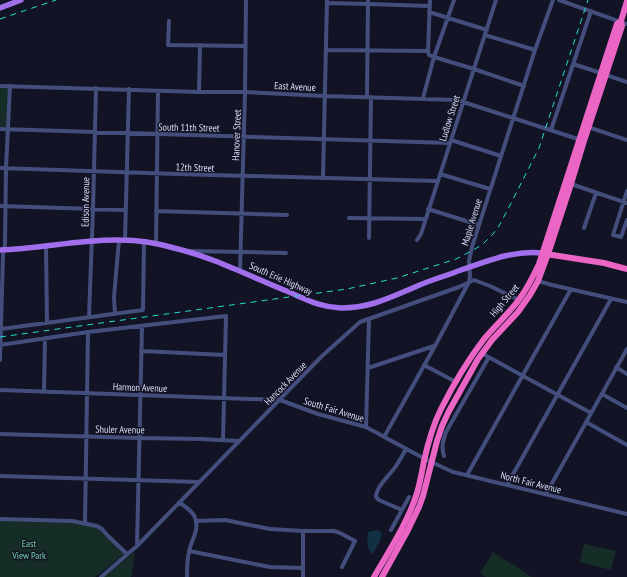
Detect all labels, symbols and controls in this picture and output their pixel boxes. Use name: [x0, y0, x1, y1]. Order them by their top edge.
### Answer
street label: East Avenue: [274, 79, 316, 94]
street label: Ludlow Street: [436, 93, 463, 143]
street label: Hanover Street: [229, 109, 244, 161]
street label: South 11th Street: [158, 120, 220, 135]
street label: 12th Street: [175, 160, 215, 175]
street label: Edison Avenue: [79, 177, 92, 227]
street label: Maple Avenue: [458, 197, 485, 247]
street label: South Erie Highway: [247, 259, 315, 298]
street label: High Street: [487, 281, 522, 319]
street label: Hancock Avenue: [261, 359, 309, 408]
street label: Harmon Avenue: [113, 380, 167, 395]
street label: South Fair Avenue: [302, 394, 366, 425]
street label: Shuler Avenue: [95, 423, 145, 436]
street label: North Fair Avenue: [499, 469, 563, 496]
park label: East View Park: [11, 537, 46, 562]

